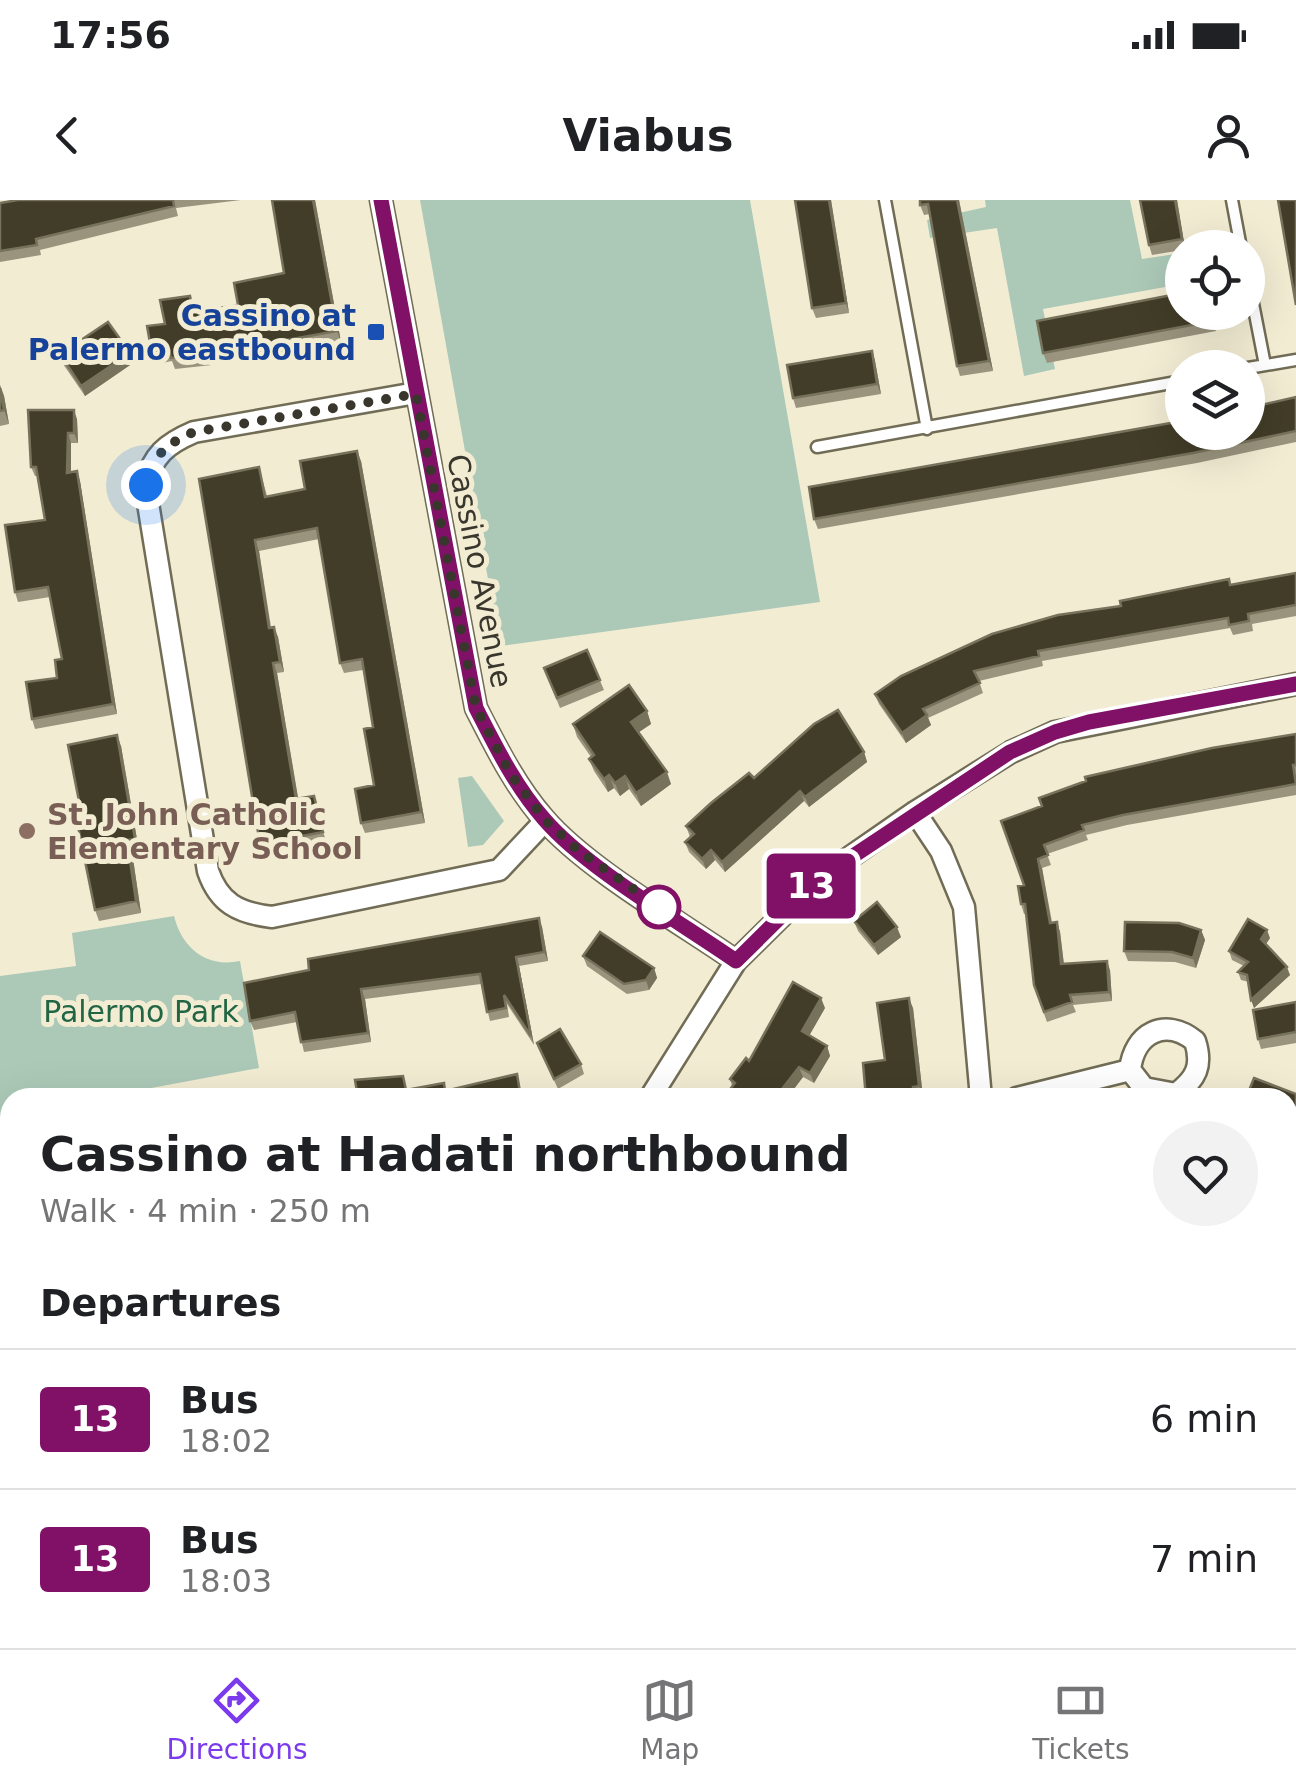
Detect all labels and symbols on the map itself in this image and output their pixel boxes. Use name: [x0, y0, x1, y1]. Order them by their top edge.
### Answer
place label: Cassino at Palermo eastbound: [28, 298, 356, 367]
marker: Cassino at Palermo eastbound: [365, 321, 387, 343]
street label: Cassino Avenue: [440, 451, 520, 691]
your location: [121, 460, 171, 510]
place label: St. John Catholic Elementary School: [47, 797, 363, 866]
marker: St. John Catholic Elementary School: [16, 820, 38, 842]
line badge: 13: [766, 854, 856, 918]
unlabelled marker: [638, 886, 680, 928]
park label: Palermo Park: [43, 994, 239, 1029]

